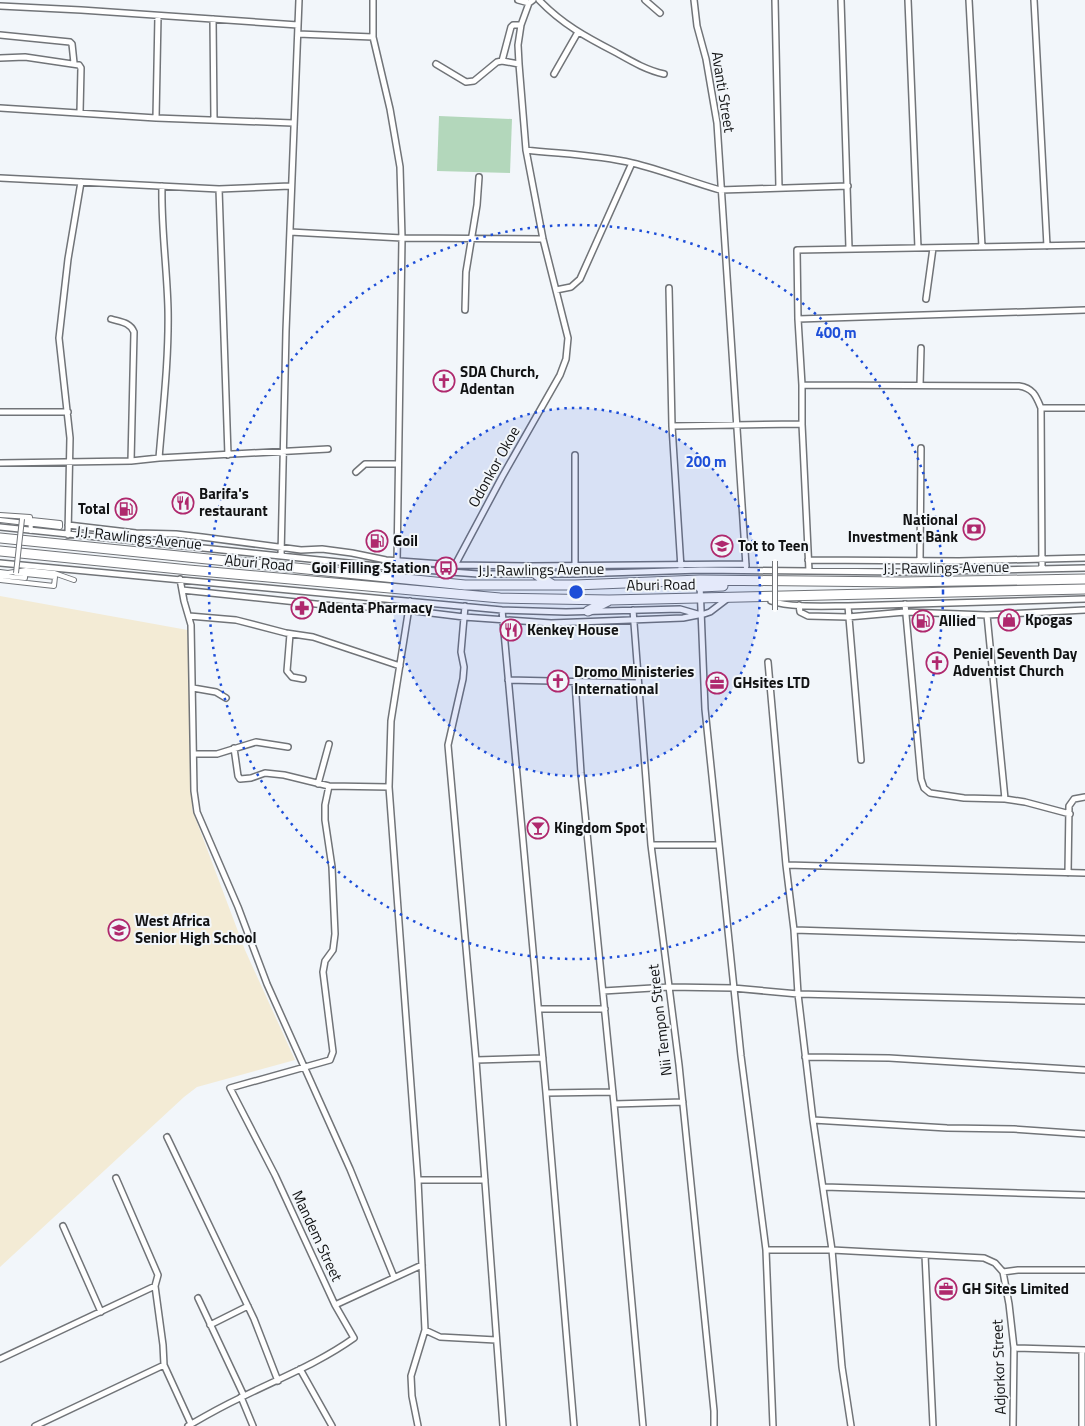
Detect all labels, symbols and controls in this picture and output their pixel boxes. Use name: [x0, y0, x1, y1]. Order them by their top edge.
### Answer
street label: Avanti Street: [706, 50, 741, 135]
text: 400 m: [815, 321, 857, 344]
place label: SDA Church, Adentan: [460, 360, 539, 400]
church icon: SDA Church, Adentan: [432, 369, 456, 393]
street label: Odonkor Okoe: [462, 422, 525, 512]
text: 200 m: [685, 450, 727, 473]
place label: Barifa's restaurant: [199, 482, 268, 522]
restaurant icon: Barifa's restaurant: [171, 491, 195, 515]
place label: Total: [78, 497, 110, 520]
fuel station icon: Total: [114, 497, 138, 521]
place label: National Investment Bank: [848, 508, 958, 548]
bank icon: National Investment Bank: [962, 517, 986, 541]
street label: J.J. Rawlings Avenue: [75, 519, 203, 556]
fuel station icon: Goil: [365, 529, 389, 553]
place label: Goil: [393, 529, 418, 552]
school or university icon: Tot to Teen: [710, 534, 734, 558]
place label: Tot to Teen: [738, 534, 809, 557]
street label: Aburi Road: [224, 548, 294, 577]
street label: J.J. Rawlings Avenue: [883, 555, 1009, 580]
place label: Goil Filling Station: [311, 556, 430, 579]
bus stop icon: Goil Filling Station: [434, 556, 458, 580]
street label: J.J. Rawlings Avenue: [478, 557, 604, 582]
street label: Aburi Road: [626, 572, 696, 597]
centre of rings: [567, 583, 585, 601]
pharmacy icon: Adenta Pharmacy: [290, 596, 314, 620]
place label: Adenta Pharmacy: [318, 596, 433, 619]
shop icon: Kpogas: [997, 608, 1021, 632]
place label: Kpogas: [1025, 608, 1073, 631]
fuel station icon: Allied: [911, 609, 935, 633]
place label: Allied: [939, 609, 976, 632]
restaurant icon: Kenkey House: [499, 618, 523, 642]
place label: Kenkey House: [527, 618, 619, 641]
place label: Peniel Seventh Day Adventist Church: [953, 642, 1078, 682]
church icon: Peniel Seventh Day Adventist Church: [925, 651, 949, 675]
place label: Dromo Ministeries International: [574, 660, 694, 700]
church icon: Dromo Ministeries International: [546, 669, 570, 693]
office icon: GHsites LTD: [705, 671, 729, 695]
place label: GHsites LTD: [733, 671, 810, 694]
bar icon: Kingdom Spot: [526, 816, 550, 840]
place label: Kingdom Spot: [554, 816, 645, 839]
place label: West Africa Senior High School: [135, 909, 257, 949]
school or university icon: West Africa Senior High School: [107, 918, 131, 942]
street label: Nii Tempon Street: [641, 962, 678, 1077]
street label: Mandem Street: [286, 1186, 349, 1286]
office icon: GH Sites Limited: [934, 1277, 958, 1301]
place label: GH Sites Limited: [962, 1277, 1069, 1300]
street label: Adjorkor Street: [985, 1318, 1012, 1415]

